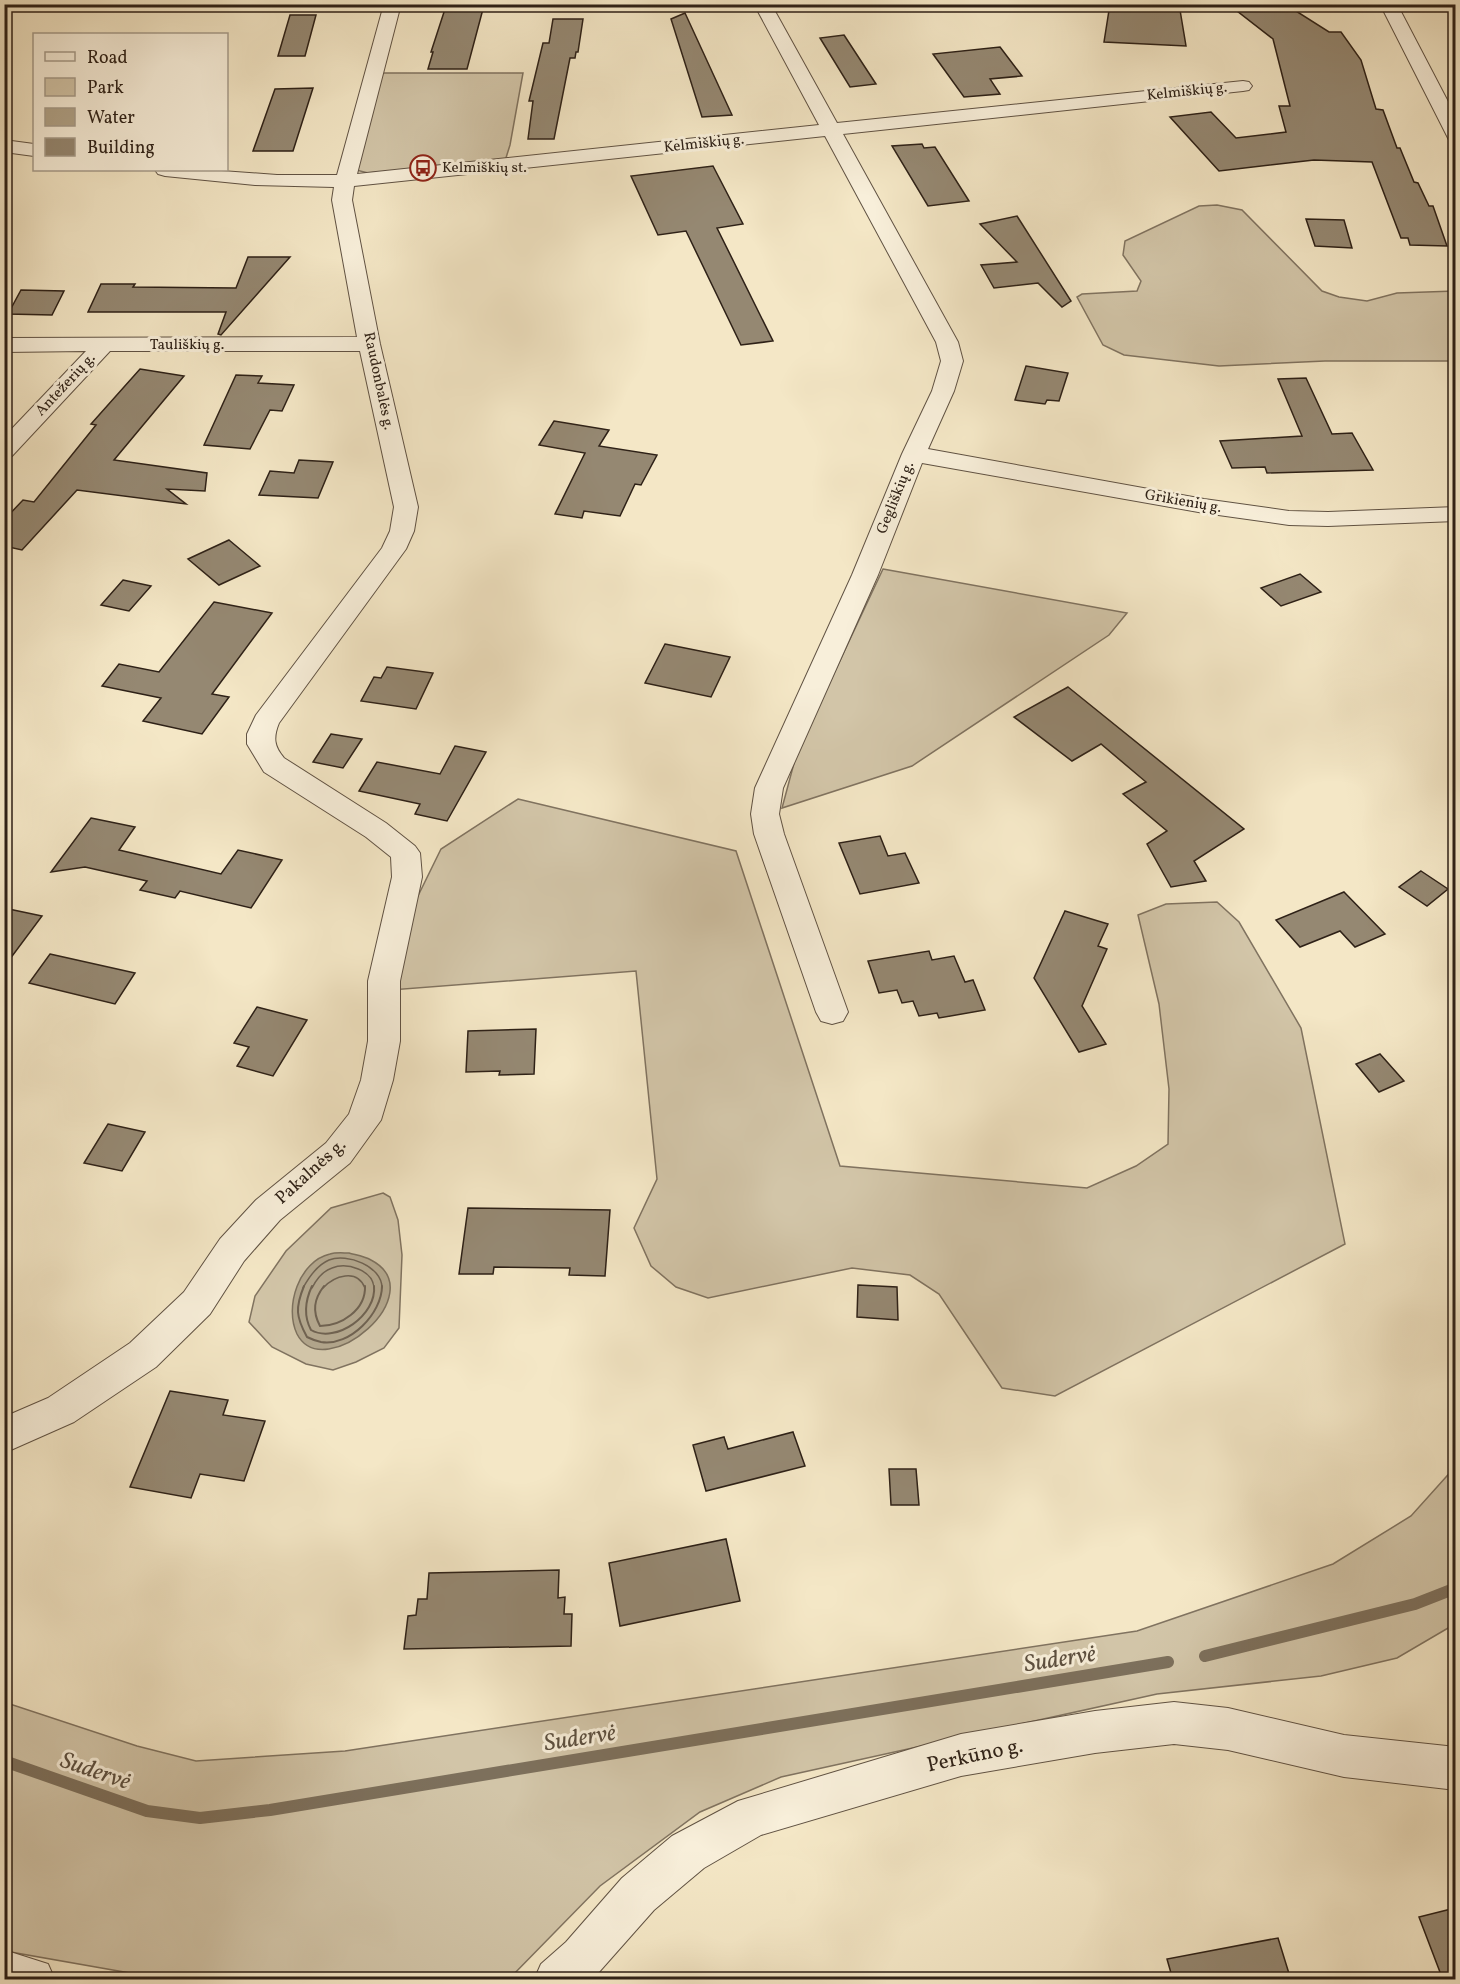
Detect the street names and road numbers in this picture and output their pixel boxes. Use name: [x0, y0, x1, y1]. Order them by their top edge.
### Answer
street label: Kelmiškių g.: [1146, 77, 1228, 107]
street label: Kelmiškių g.: [663, 129, 745, 159]
street label: Raudonbalės g.: [357, 330, 399, 432]
street label: Tauliškių g.: [150, 335, 224, 356]
street label: Antežerių g.: [31, 349, 101, 421]
street label: Gegliškių g.: [872, 459, 920, 537]
street label: Grikienių g.: [1143, 485, 1223, 519]
street label: Pakalnės g.: [270, 1133, 352, 1211]
street label: Perkūno g.: [924, 1732, 1026, 1780]

